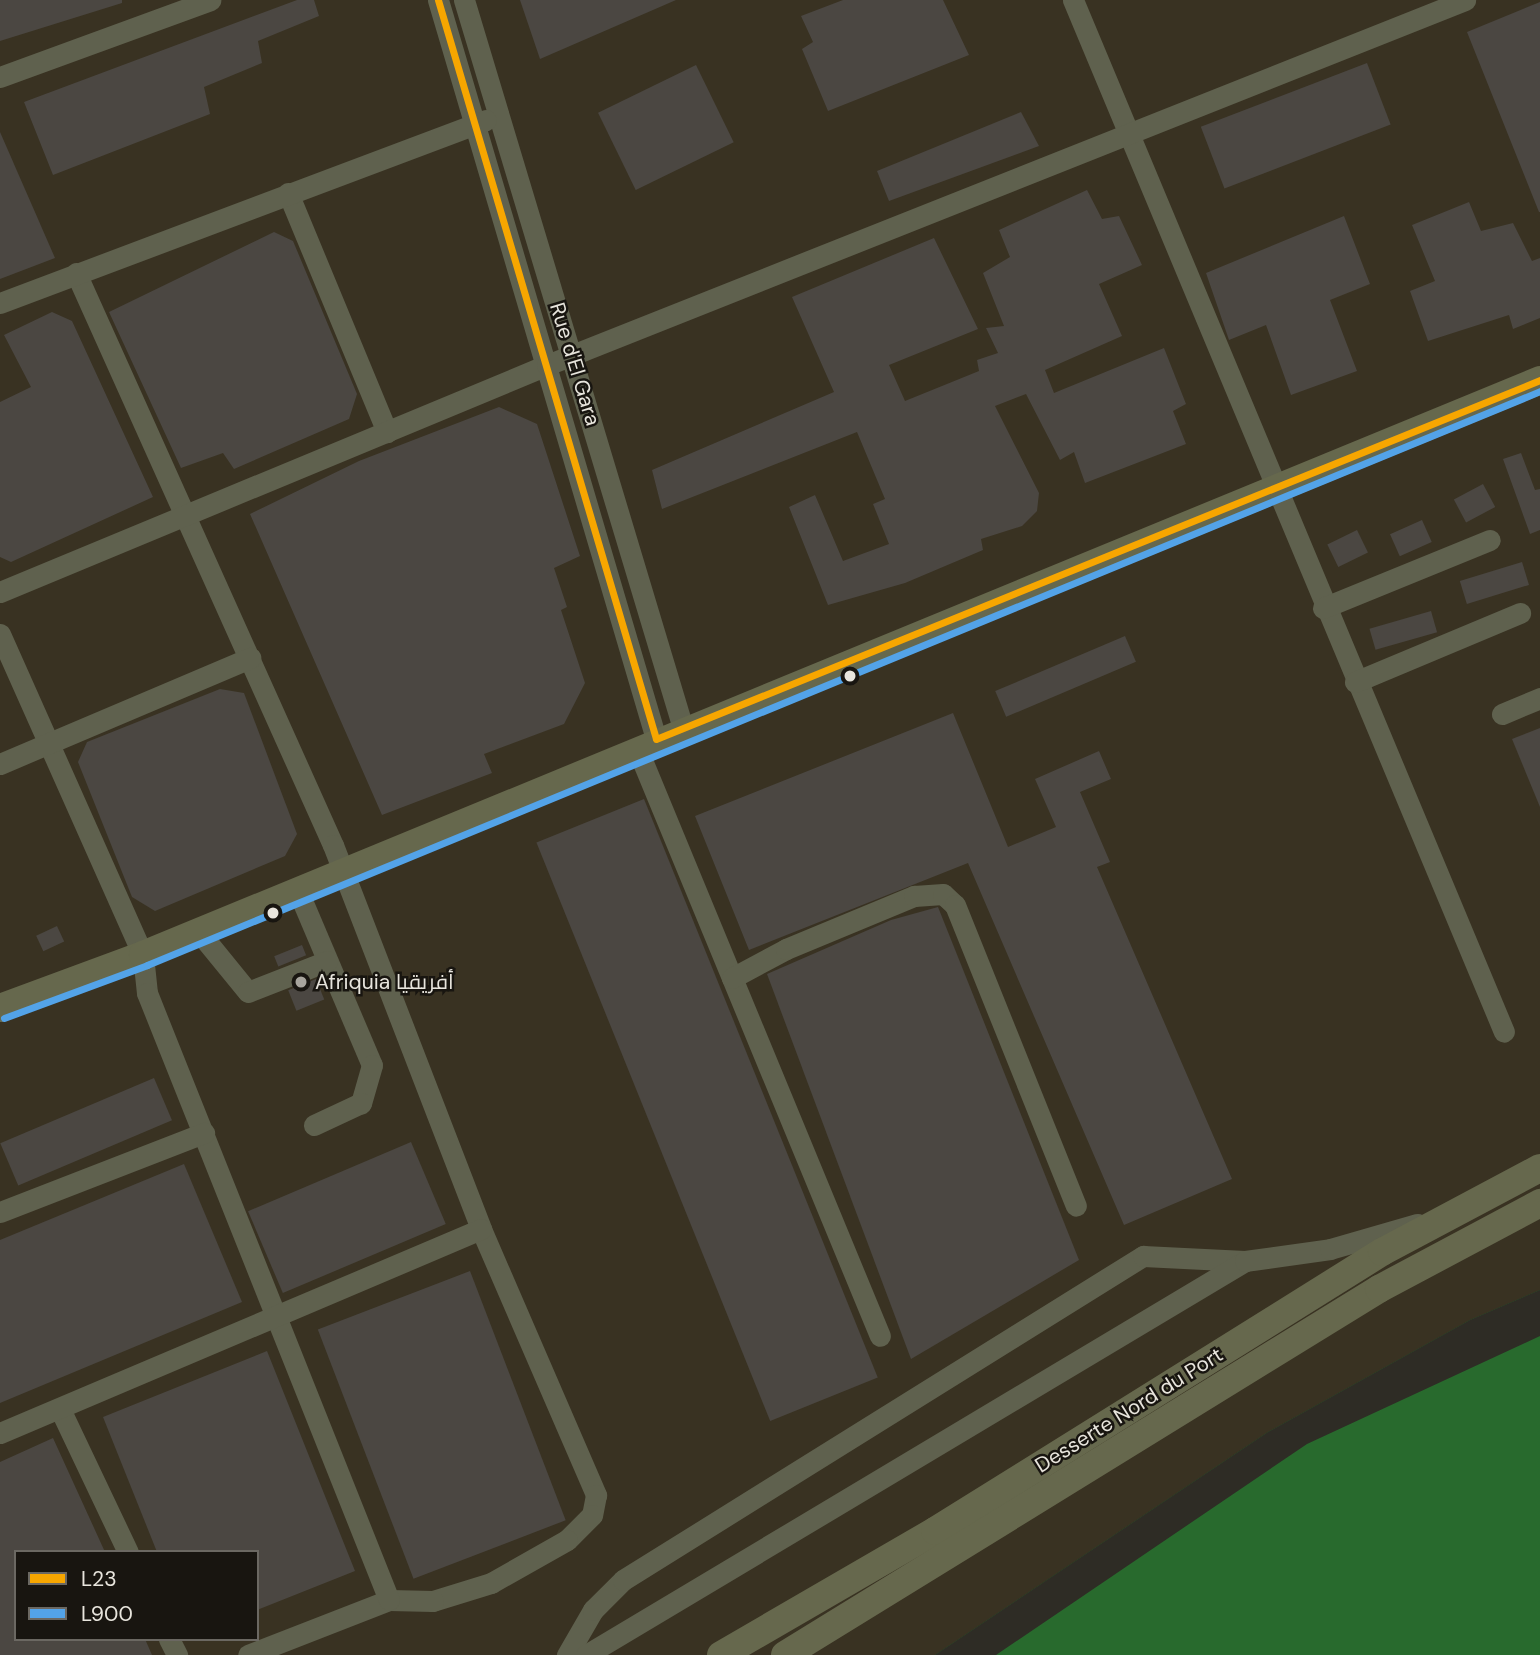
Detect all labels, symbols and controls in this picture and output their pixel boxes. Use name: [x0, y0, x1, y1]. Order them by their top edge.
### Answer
street label: Rue d'El Gara: [544, 299, 606, 429]
unlabelled marker: [843, 669, 857, 683]
unlabelled marker: [266, 906, 280, 920]
place label: Afriquia أفريقيا: [315, 969, 454, 995]
marker: Afriquia أفريقيا: [293, 974, 309, 990]
street label: Desserte Nord du Port: [1031, 1342, 1227, 1478]
legend: [14, 1550, 259, 1641]
text: L23: [81, 1565, 117, 1593]
text: L900: [81, 1600, 133, 1628]

